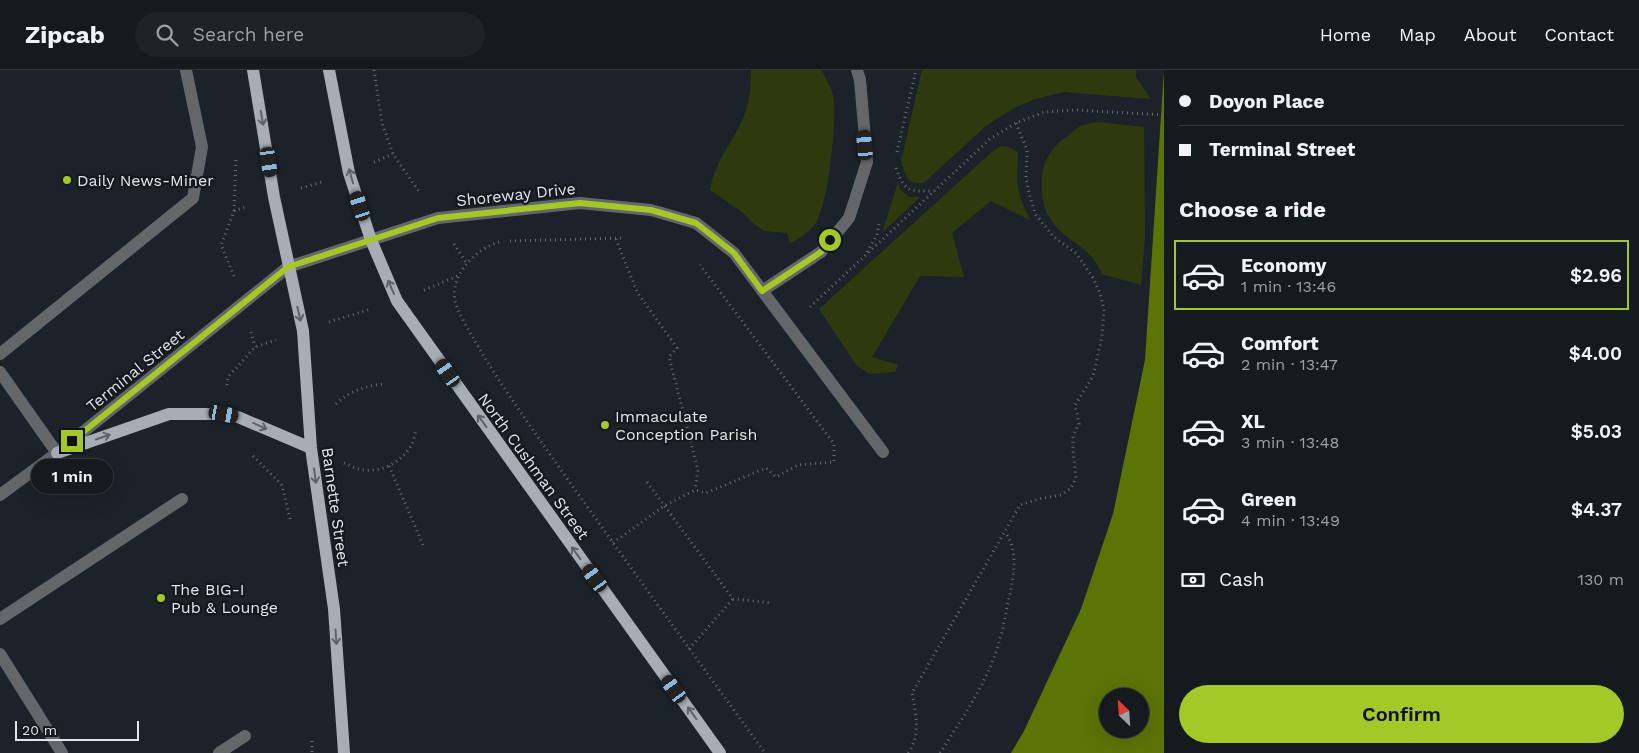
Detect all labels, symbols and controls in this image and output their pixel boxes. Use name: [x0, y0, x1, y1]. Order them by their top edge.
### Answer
search box: [135, 12, 485, 57]
text: Zipcab: [25, 21, 105, 49]
icon: search: [153, 21, 181, 49]
text: Search here: [193, 23, 304, 46]
text: Home: [1320, 24, 1371, 45]
text: Map: [1399, 24, 1436, 45]
text: About: [1464, 24, 1516, 45]
text: Contact: [1544, 24, 1614, 45]
text: Doyon Place: [1209, 90, 1324, 113]
one-way arrow: [257, 110, 267, 126]
car: [856, 129, 873, 161]
text: Terminal Street: [1209, 138, 1355, 161]
car: [259, 146, 278, 178]
one-way arrow: [345, 169, 355, 185]
place label: Daily News-Miner: [77, 171, 214, 190]
marker: Daily News-Miner: [61, 174, 73, 186]
street label: Shoreway Drive: [455, 179, 577, 210]
car: [348, 189, 371, 223]
text: Choose a ride: [1179, 197, 1326, 222]
route start: [819, 229, 841, 251]
icon: car: [1181, 253, 1226, 298]
text: Economy: [1241, 254, 1326, 277]
text: $2.96: [1570, 264, 1622, 287]
text: 1 min · 13:46: [1241, 277, 1336, 296]
one-way arrow: [385, 279, 394, 294]
one-way arrow: [295, 306, 304, 322]
street label: Terminal Street: [83, 325, 188, 416]
icon: car: [1181, 331, 1226, 376]
text: Comfort: [1241, 332, 1319, 355]
text: $4.00: [1569, 342, 1622, 365]
text: 2 min · 13:47: [1241, 355, 1338, 374]
car: [433, 356, 462, 390]
street label: North Cushman Street: [474, 389, 593, 543]
car: [207, 404, 240, 424]
place label: Immaculate Conception Parish: [615, 407, 757, 444]
icon: car: [1181, 409, 1226, 454]
text: XL: [1241, 410, 1265, 433]
one-way arrow: [477, 414, 487, 428]
marker: Immaculate Conception Parish: [599, 419, 611, 431]
text: $5.03: [1571, 420, 1622, 443]
one-way arrow: [252, 422, 267, 432]
route end: [61, 430, 83, 452]
one-way arrow: [95, 432, 111, 441]
text: 3 min · 13:48: [1241, 433, 1339, 452]
street label: Barnette Street: [318, 446, 353, 568]
callout: 1 min: [31, 458, 113, 494]
text: 1 min: [51, 467, 93, 486]
one-way arrow: [310, 467, 320, 483]
icon: car: [1181, 487, 1226, 532]
text: Green: [1241, 488, 1297, 511]
text: $4.37: [1571, 498, 1622, 521]
text: 4 min · 13:49: [1241, 511, 1340, 530]
one-way arrow: [571, 547, 582, 560]
car: [580, 561, 609, 595]
icon: cash: [1179, 566, 1207, 594]
text: Cash: [1219, 568, 1265, 591]
text: 130 m: [1578, 570, 1624, 589]
place label: The BIG-I Pub & Lounge: [171, 580, 278, 617]
marker: The BIG-I Pub & Lounge: [155, 592, 167, 604]
one-way arrow: [331, 629, 340, 645]
car: [659, 672, 688, 706]
button: Confirm: [1179, 685, 1624, 743]
north arrow: [1099, 688, 1149, 738]
map controls: [1099, 688, 1149, 738]
one-way arrow: [686, 707, 697, 720]
scale bar: [15, 718, 139, 741]
text: 20 m: [22, 722, 57, 738]

